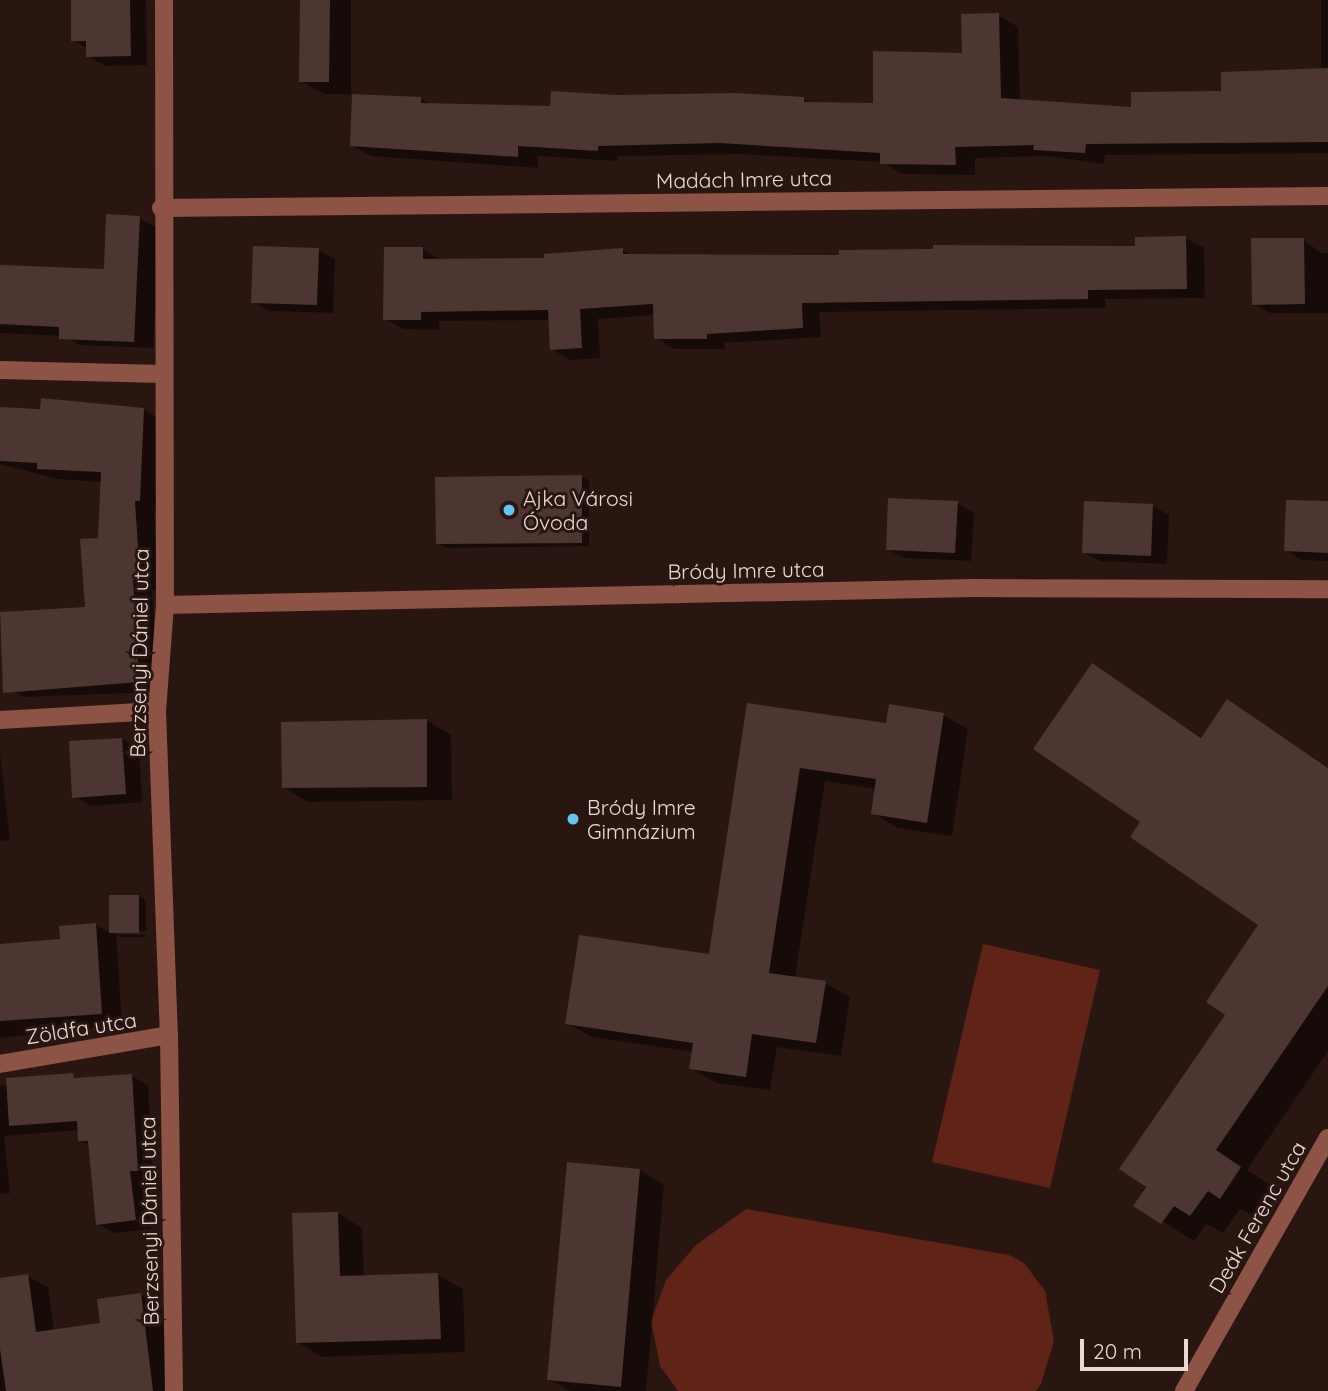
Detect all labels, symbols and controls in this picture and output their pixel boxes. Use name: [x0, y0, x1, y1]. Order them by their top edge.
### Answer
street label: Madách Imre utca: [656, 165, 832, 193]
place label: Ajka Városi Óvoda: [523, 485, 633, 535]
marker: Ajka Városi Óvoda: [501, 502, 517, 518]
street label: Berzsenyi Dániel utca: [125, 548, 153, 758]
street label: Bródy Imre utca: [667, 556, 825, 584]
place label: Bródy Imre Gimnázium: [587, 794, 696, 844]
marker: Bródy Imre Gimnázium: [565, 811, 581, 827]
street label: Zöldfa utca: [24, 1007, 138, 1049]
street label: Berzsenyi Dániel utca: [135, 1116, 163, 1326]
street label: Deák Ferenc utca: [1203, 1137, 1311, 1297]
scale bar: [1083, 1324, 1192, 1368]
text: 20 m: [1093, 1338, 1142, 1364]

